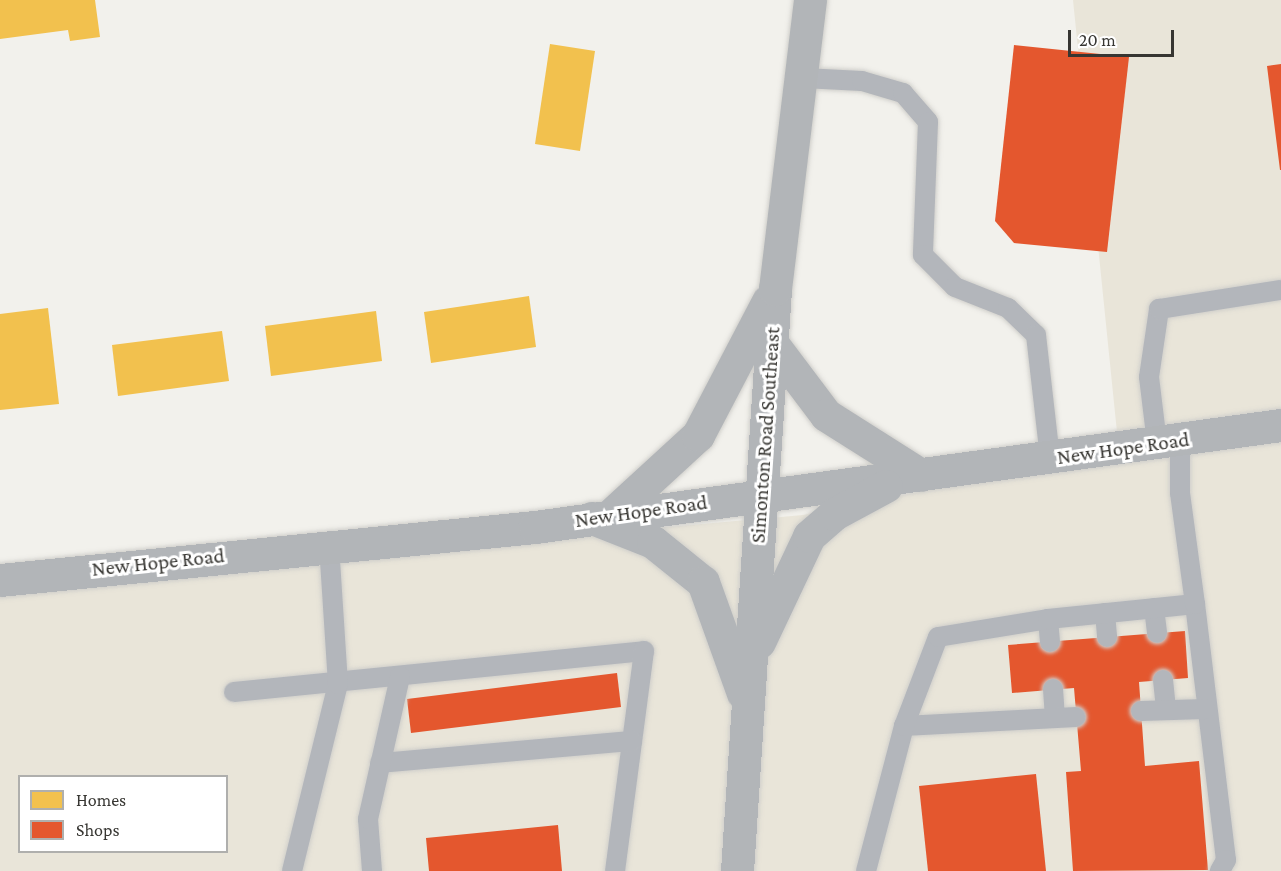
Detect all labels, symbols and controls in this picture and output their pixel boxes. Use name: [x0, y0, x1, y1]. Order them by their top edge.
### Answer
scale bar: [1071, 18, 1178, 56]
text: 20 m: [1079, 30, 1116, 50]
street label: Simonton Road Southeast: [745, 326, 785, 544]
street label: New Hope Road: [1055, 426, 1191, 470]
street label: New Hope Road: [573, 489, 709, 533]
street label: New Hope Road: [90, 543, 226, 581]
legend: [18, 775, 228, 853]
text: Homes: [76, 790, 126, 810]
text: Shops: [76, 820, 120, 840]

